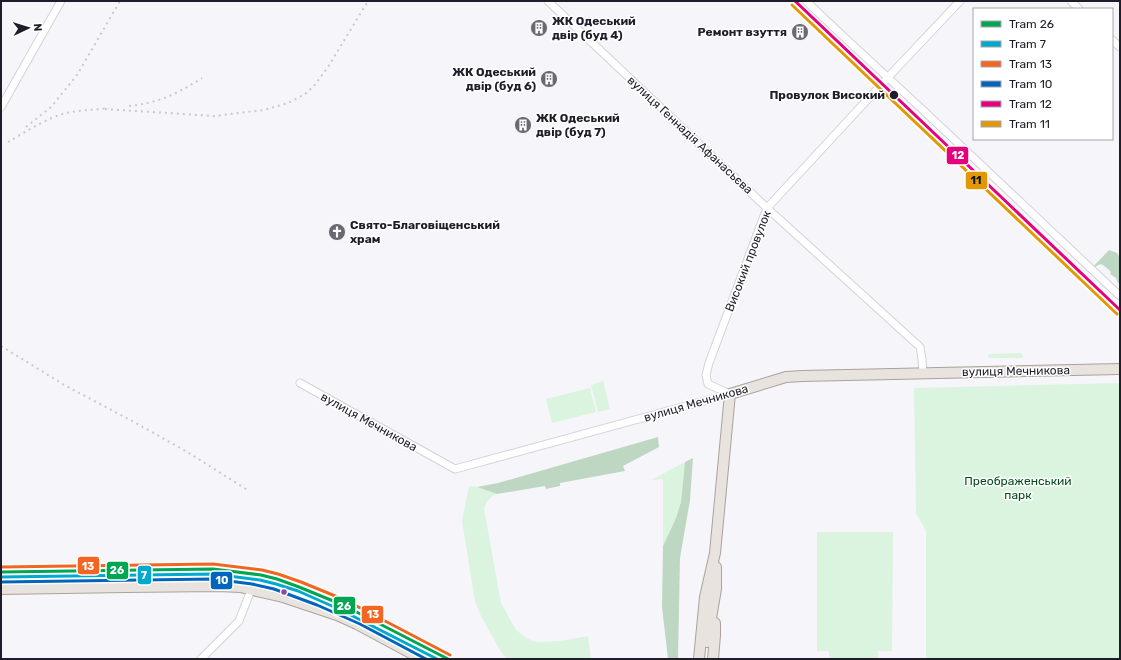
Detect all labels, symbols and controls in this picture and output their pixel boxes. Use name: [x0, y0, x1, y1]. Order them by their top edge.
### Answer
north arrow: [8, 8, 48, 48]
legend: [973, 8, 1113, 140]
place label: ЖК Одеський двір (буд 4): [552, 14, 636, 42]
text: Tram 26: [1009, 17, 1054, 31]
building icon: ЖК Одеський двір (буд 4): [529, 18, 549, 38]
building icon: Ремонт взуття: [790, 22, 810, 42]
text: N: [31, 23, 44, 32]
place label: Ремонт взуття: [697, 25, 787, 39]
text: Tram 7: [1009, 37, 1046, 51]
text: Tram 13: [1009, 57, 1052, 71]
place label: ЖК Одеський двір (буд 6): [452, 65, 536, 93]
building icon: ЖК Одеський двір (буд 6): [539, 69, 559, 89]
street label: вулиця Геннадія Афанасьєва: [624, 73, 756, 197]
text: Tram 10: [1009, 77, 1052, 91]
place label: Провулок Високий: [769, 88, 885, 102]
marker: Провулок Високий: [888, 89, 900, 101]
text: Tram 12: [1009, 97, 1052, 111]
place label: ЖК Одеський двір (буд 7): [536, 111, 620, 139]
building icon: ЖК Одеський двір (буд 7): [513, 115, 533, 135]
text: Tram 11: [1009, 117, 1050, 131]
line badge: 12: [946, 146, 969, 165]
text: 12: [952, 149, 964, 162]
line badge: 11: [965, 171, 988, 190]
text: 11: [971, 174, 981, 187]
street label: Високий провулок: [722, 208, 774, 314]
place label: Свято-Благовіщенський храм: [350, 218, 500, 246]
church icon: Свято-Благовіщенський храм: [327, 222, 347, 242]
street label: вулиця Мечникова: [962, 363, 1070, 379]
street label: вулиця Мечникова: [642, 381, 750, 425]
street label: вулиця Мечникова: [318, 390, 420, 454]
park label: Преображенський парк: [964, 474, 1072, 502]
line badge: 13: [77, 556, 100, 575]
text: 13: [82, 560, 94, 573]
line badge: 26: [106, 561, 129, 580]
text: 26: [110, 564, 124, 577]
line badge: 7: [137, 565, 152, 585]
text: 7: [141, 569, 148, 582]
line badge: 10: [210, 571, 233, 590]
text: 10: [216, 574, 228, 587]
unlabelled marker: [279, 587, 289, 597]
line badge: 26: [333, 596, 356, 615]
text: 26: [337, 600, 351, 613]
line badge: 13: [361, 605, 384, 624]
text: 13: [367, 608, 379, 621]

